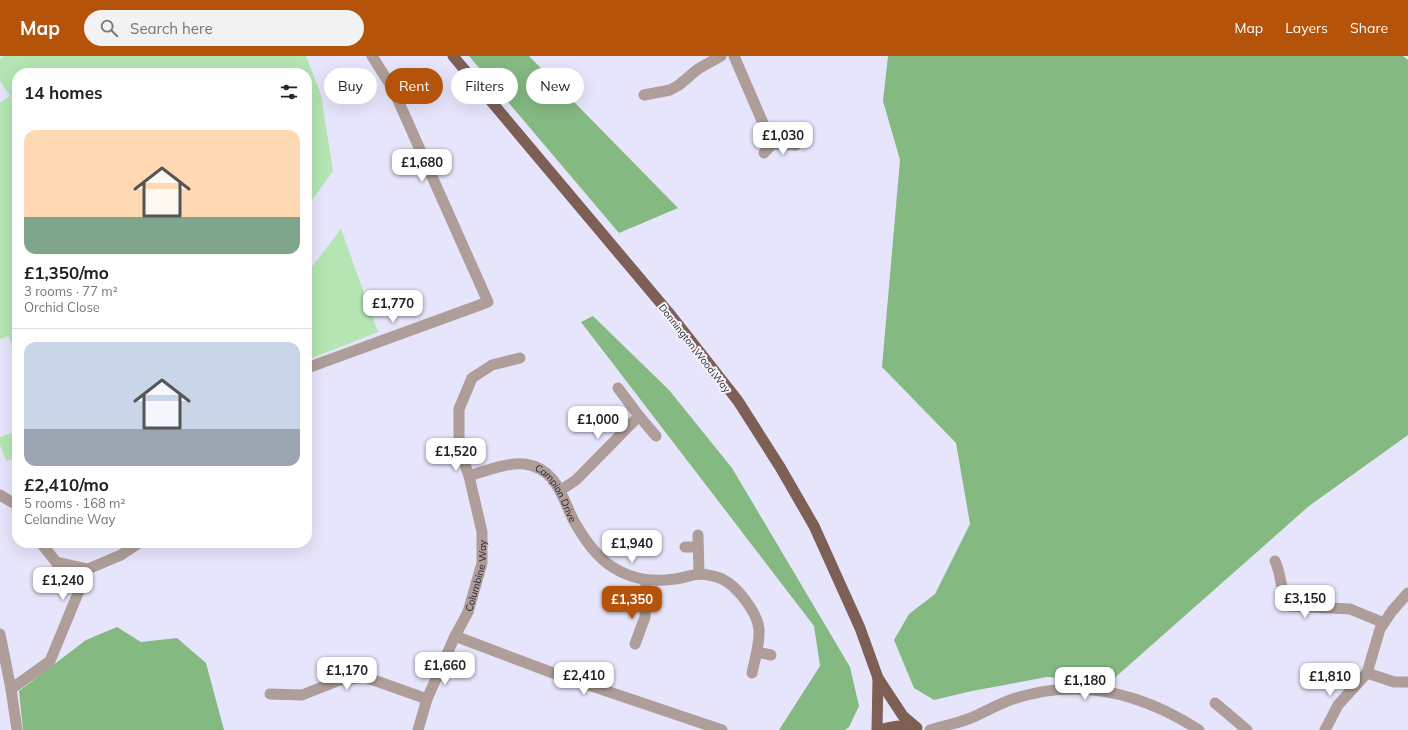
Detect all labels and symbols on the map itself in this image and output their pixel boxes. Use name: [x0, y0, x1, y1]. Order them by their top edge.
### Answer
pin: £1,030: [750, 122, 816, 156]
pin: £1,680: [389, 149, 455, 183]
pin: £1,770: [360, 290, 426, 324]
street label: Donnington Wood Way: [656, 301, 734, 396]
pin: £1,000: [565, 406, 631, 440]
pin: £1,520: [423, 438, 489, 472]
street label: Campion Drive: [533, 461, 579, 524]
pin: £1,940: [599, 530, 665, 564]
street label: Columbine Way: [462, 539, 489, 613]
pin: £1,240: [30, 567, 96, 601]
pin: £3,150: [1272, 585, 1338, 619]
pin: £1,350: [599, 586, 665, 620]
pin: £1,660: [412, 652, 478, 686]
pin: £1,170: [314, 657, 380, 691]
pin: £2,410: [551, 662, 617, 696]
pin: £1,810: [1297, 663, 1363, 697]
pin: £1,180: [1052, 667, 1118, 701]

